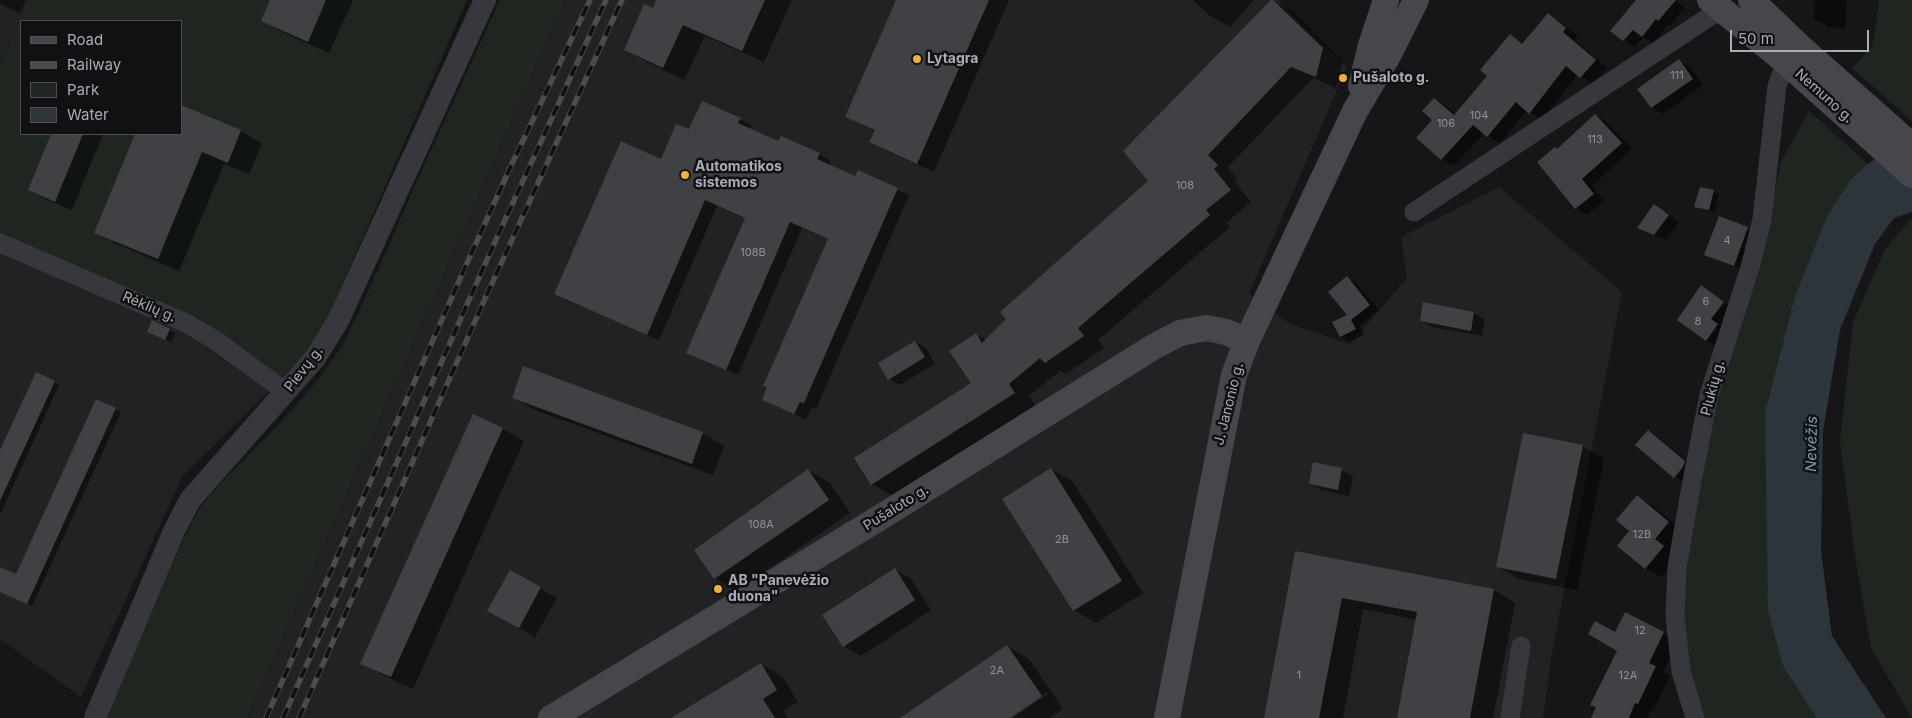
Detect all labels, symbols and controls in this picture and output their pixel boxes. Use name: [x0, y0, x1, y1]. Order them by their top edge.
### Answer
legend: [20, 20, 182, 135]
scale bar: [1732, 20, 1871, 52]
text: 50 m: [1738, 29, 1774, 48]
text: Road: [67, 30, 103, 49]
place label: Lytagra: [927, 51, 978, 67]
marker: Lytagra: [911, 53, 923, 65]
text: Railway: [67, 55, 121, 74]
street label: Nemuno g.: [1791, 66, 1857, 126]
house number: 111: [1670, 69, 1684, 83]
place label: Pušaloto g.: [1353, 70, 1430, 86]
marker: Pušaloto g.: [1337, 72, 1349, 84]
text: Park: [67, 80, 99, 99]
text: Water: [67, 105, 109, 124]
house number: 104: [1470, 109, 1488, 123]
house number: 106: [1437, 117, 1455, 131]
house number: 113: [1587, 133, 1603, 147]
place label: Automatikos sistemos: [695, 159, 782, 192]
marker: Automatikos sistemos: [679, 169, 691, 181]
house number: 108: [1176, 179, 1194, 193]
house number: 4: [1723, 234, 1731, 248]
house number: 108B: [740, 246, 766, 260]
street label: Rėklių g.: [120, 288, 178, 326]
house number: 6: [1703, 295, 1709, 309]
house number: 8: [1695, 315, 1701, 329]
street label: Pievų g.: [281, 343, 327, 395]
street label: Plukių g.: [1698, 359, 1728, 417]
street label: J. Janonio g.: [1211, 361, 1247, 447]
water label: Nevėžis: [1803, 416, 1821, 472]
street label: Pušaloto g.: [860, 481, 932, 535]
house number: 108A: [748, 518, 774, 532]
house number: 12B: [1633, 528, 1651, 542]
house number: 2B: [1055, 533, 1069, 547]
place label: AB "Panevėžio duona": [728, 573, 829, 606]
marker: AB "Panevėžio duona": [712, 583, 724, 595]
house number: 12: [1634, 624, 1646, 638]
house number: 2A: [990, 664, 1004, 678]
house number: 1: [1297, 669, 1301, 683]
house number: 12A: [1619, 669, 1637, 683]

